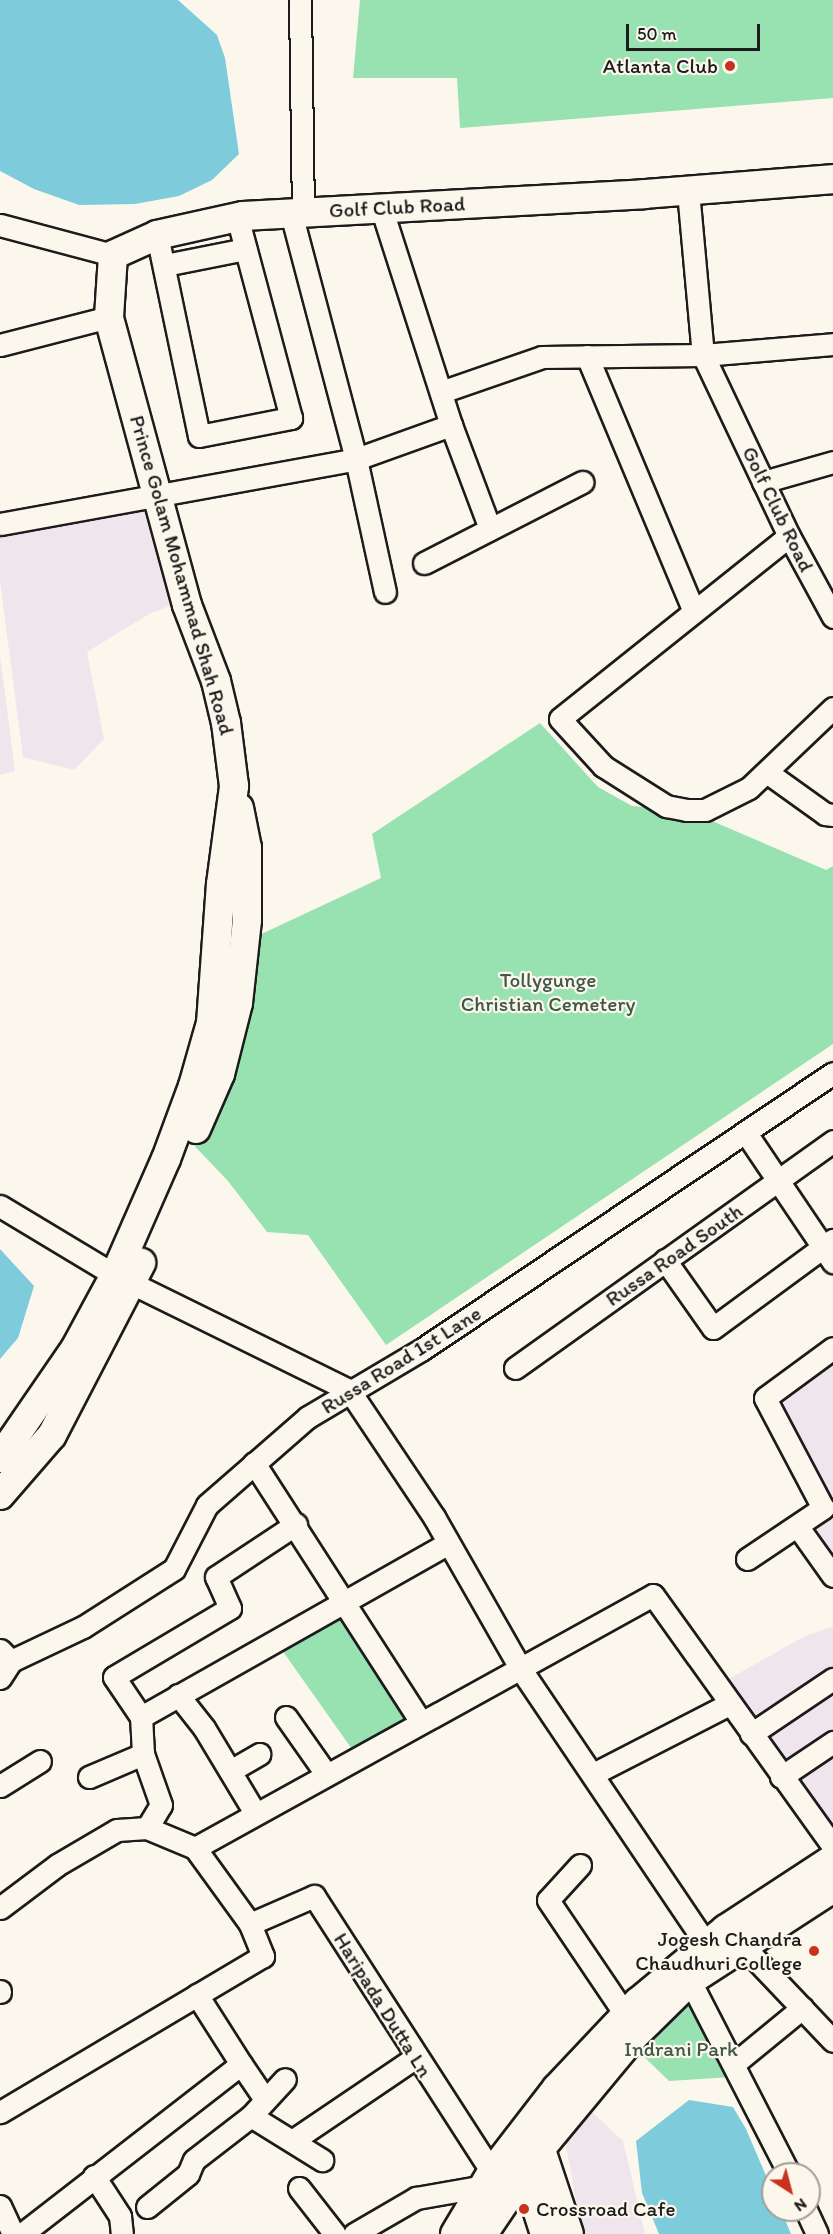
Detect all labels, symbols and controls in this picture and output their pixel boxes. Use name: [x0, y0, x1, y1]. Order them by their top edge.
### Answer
scale bar: [629, 12, 762, 50]
text: 50 m: [637, 23, 677, 45]
place label: Atlanta Club: [603, 53, 718, 79]
marker: Atlanta Club: [723, 59, 737, 73]
street label: Golf Club Road: [329, 191, 465, 223]
street label: Prince Golam Mohammad Shah Road: [124, 413, 240, 737]
street label: Golf Club Road: [737, 442, 819, 576]
park label: Tollygunge Christian Cemetery: [461, 967, 635, 1017]
street label: Russa Road South: [601, 1199, 747, 1311]
street label: Russa Road 1st Lane: [317, 1301, 485, 1419]
place label: Jogesh Chandra Chaudhuri College: [635, 1926, 802, 1976]
street label: Haripada Dutta Ln: [328, 1928, 438, 2082]
marker: Jogesh Chandra Chaudhuri College: [807, 1944, 821, 1958]
park label: Indrani Park: [624, 2036, 738, 2062]
north arrow: [761, 2162, 821, 2222]
text: N: [791, 2194, 811, 2216]
place label: Crossroad Cafe: [536, 2196, 675, 2222]
marker: Crossroad Cafe: [517, 2202, 531, 2216]

